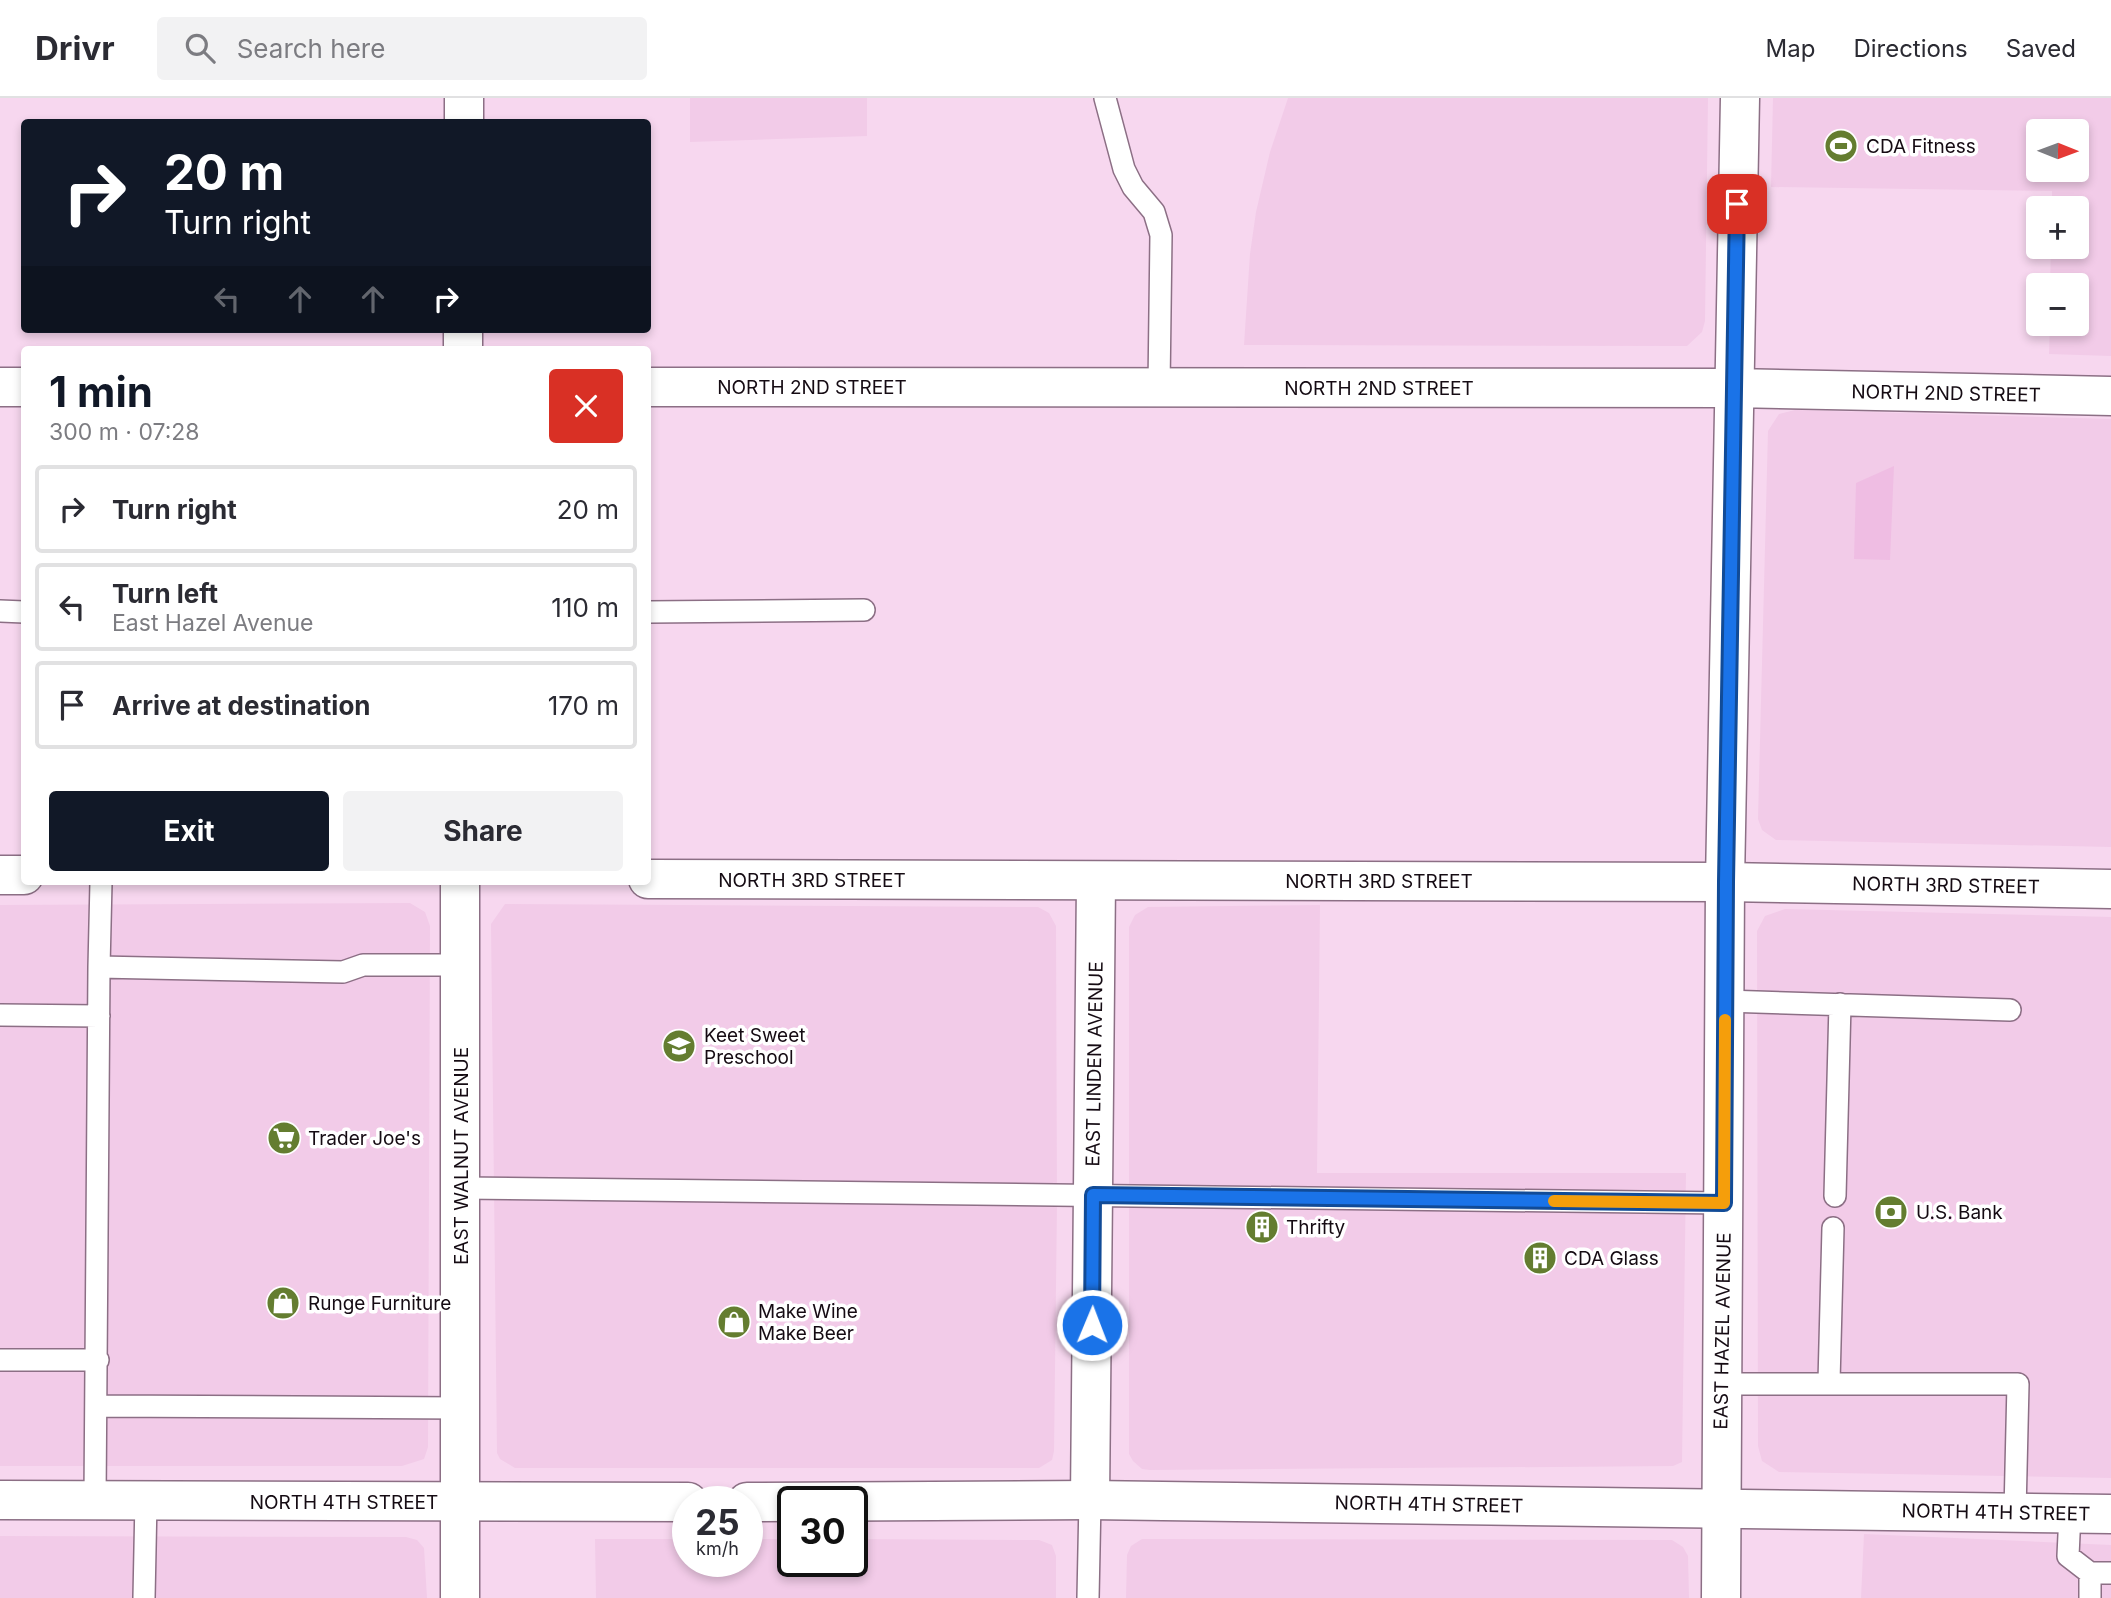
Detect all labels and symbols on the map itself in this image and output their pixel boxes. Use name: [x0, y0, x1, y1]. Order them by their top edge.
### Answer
north arrow: [2026, 119, 2090, 182]
sports icon: CDA Fitness: [1822, 127, 1860, 165]
place label: CDA Fitness: [1866, 135, 1976, 158]
pin: [1707, 174, 1767, 234]
street label: NORTH 2ND STREET: [717, 376, 907, 399]
street label: NORTH 2ND STREET: [1284, 377, 1474, 400]
street label: NORTH 2ND STREET: [1851, 380, 2041, 407]
street label: NORTH 3RD STREET: [718, 869, 906, 892]
street label: NORTH 3RD STREET: [1285, 870, 1473, 893]
street label: NORTH 3RD STREET: [1852, 872, 2040, 899]
street label: EAST LINDEN AVENUE: [1081, 961, 1108, 1167]
place label: Keet Sweet Preschool: [704, 1024, 806, 1069]
school or university icon: Keet Sweet Preschool: [660, 1027, 698, 1065]
street label: EAST WALNUT AVENUE: [450, 1047, 473, 1265]
supermarket icon: Trader Joe's: [265, 1119, 303, 1157]
place label: Trader Joe's: [308, 1127, 421, 1150]
bank icon: U.S. Bank: [1872, 1193, 1910, 1231]
place label: U.S. Bank: [1916, 1201, 2003, 1224]
building icon: Thrifty: [1243, 1208, 1281, 1246]
place label: Thrifty: [1286, 1216, 1346, 1239]
street label: EAST HAZEL AVENUE: [1709, 1232, 1736, 1430]
building icon: CDA Glass: [1521, 1239, 1559, 1277]
place label: CDA Glass: [1564, 1247, 1659, 1270]
shop icon: Runge Furniture: [264, 1284, 302, 1322]
position arrow: [1055, 1288, 1129, 1362]
place label: Runge Furniture: [308, 1292, 451, 1315]
place label: Make Wine Make Beer: [758, 1300, 858, 1345]
shop icon: Make Wine Make Beer: [715, 1303, 753, 1341]
speed limit sign: 30: [777, 1486, 868, 1577]
street label: NORTH 4TH STREET: [250, 1491, 438, 1514]
street label: NORTH 4TH STREET: [1335, 1491, 1523, 1518]
street label: NORTH 4TH STREET: [1902, 1499, 2090, 1526]

